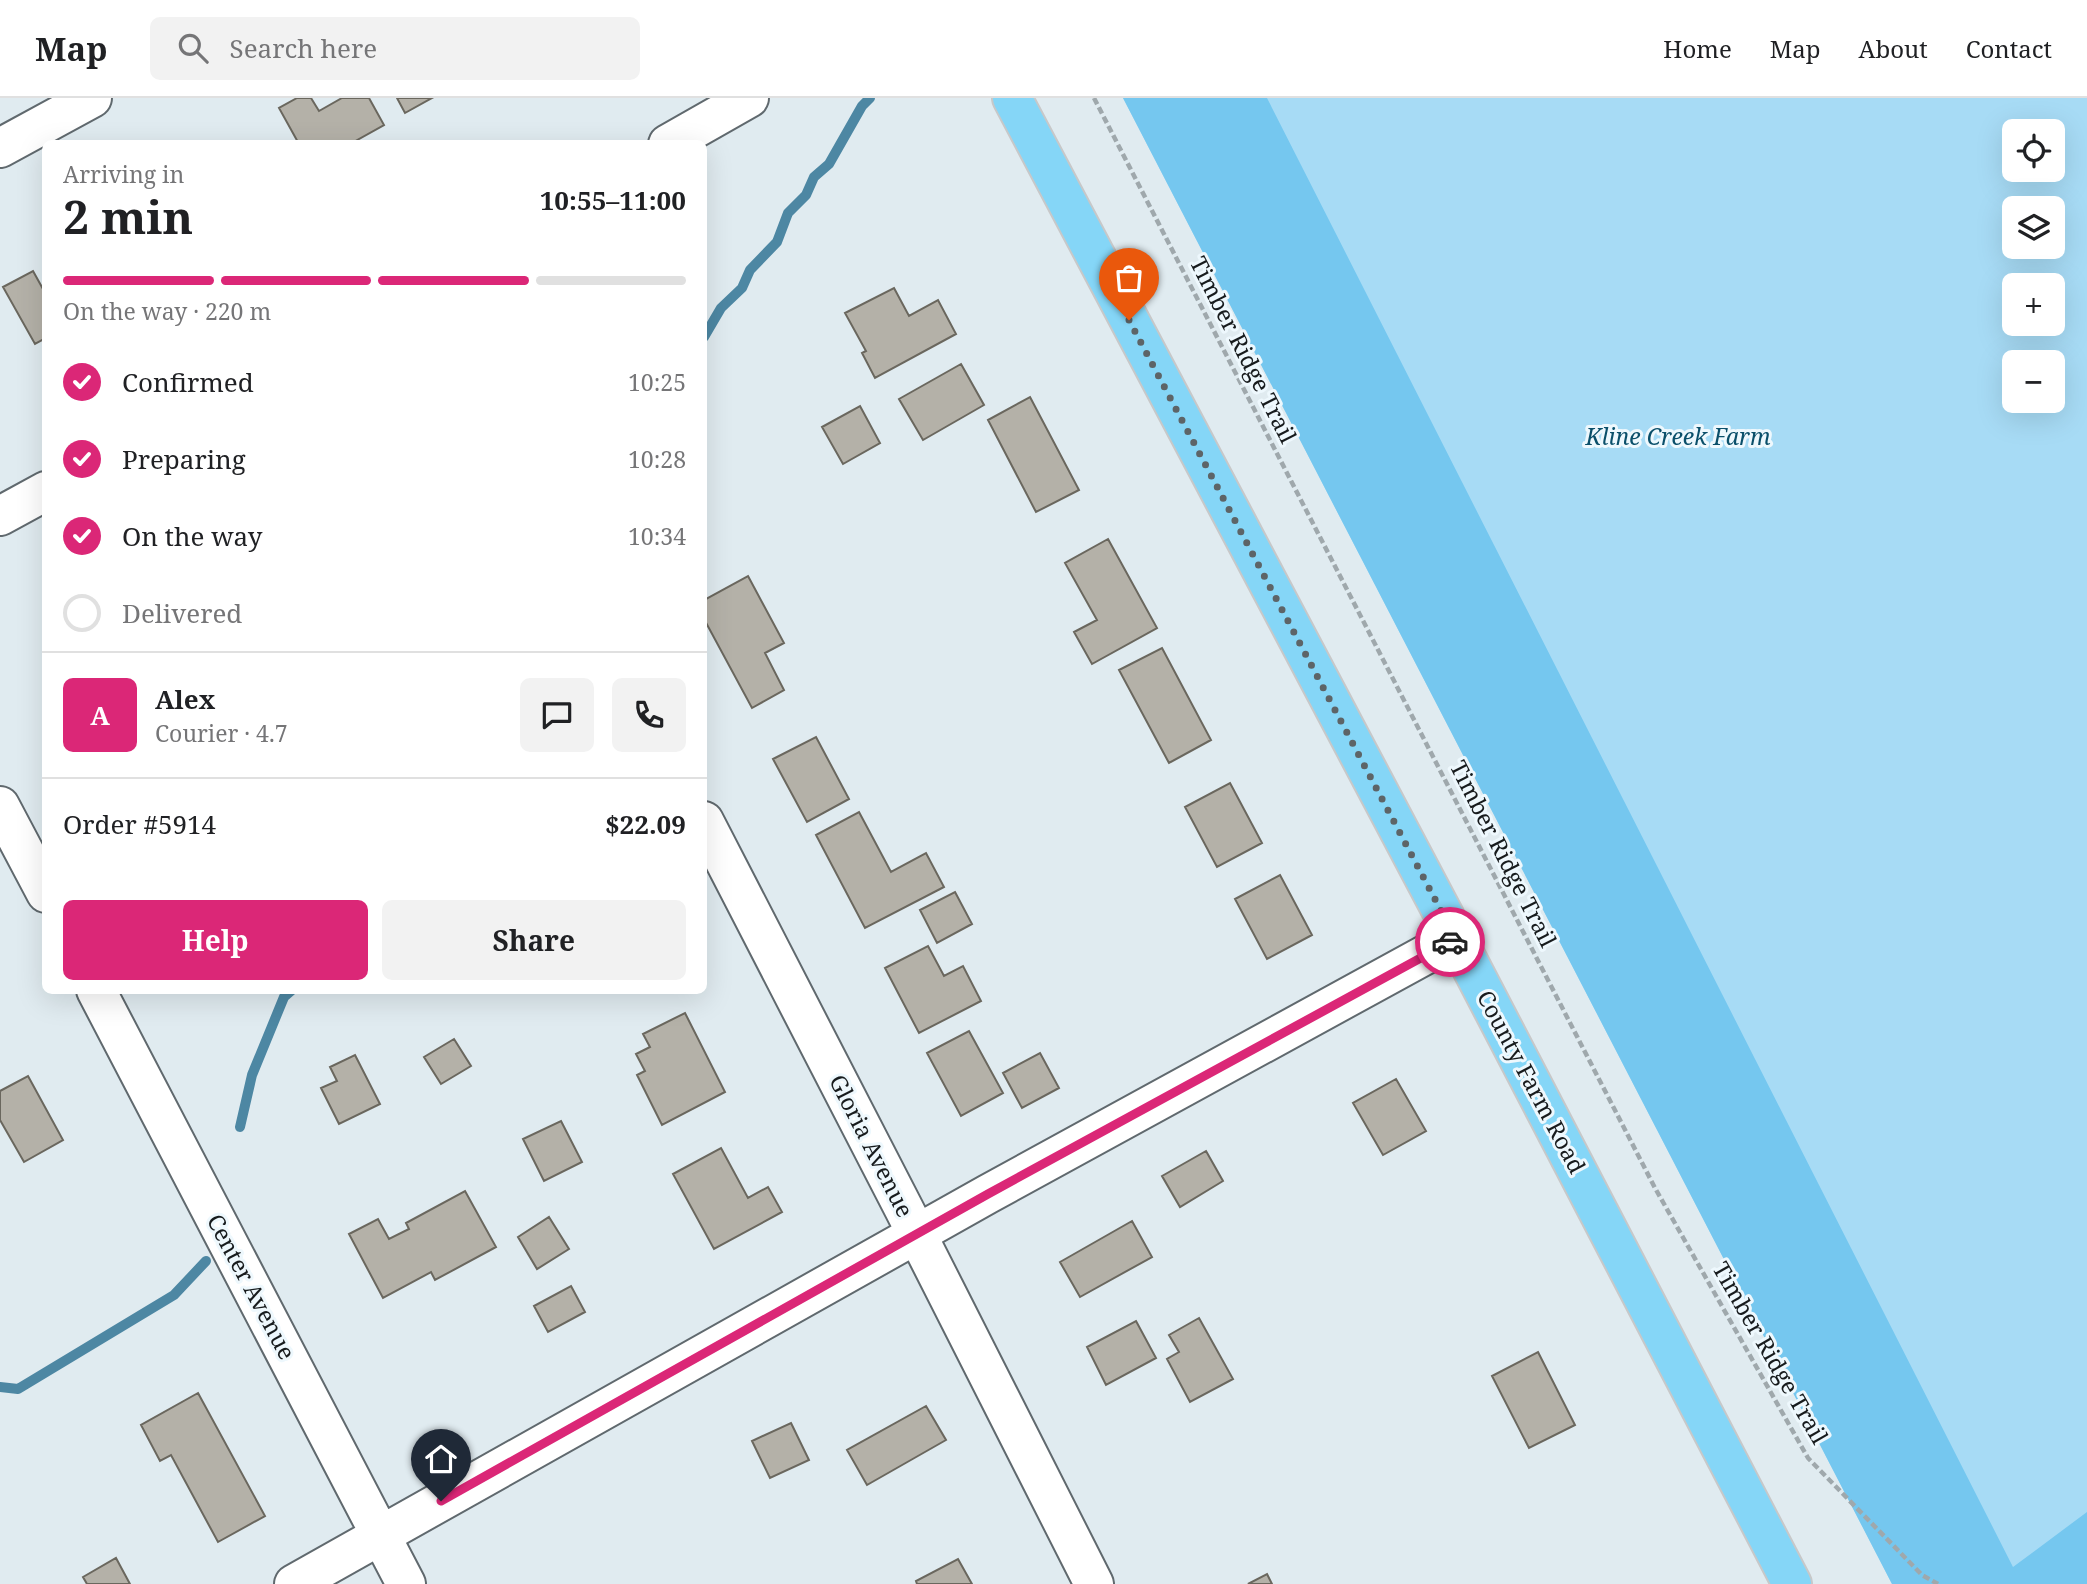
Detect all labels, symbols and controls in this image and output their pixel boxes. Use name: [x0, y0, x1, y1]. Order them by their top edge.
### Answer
search box: [150, 17, 640, 80]
text: Map: [35, 26, 108, 71]
icon: search: [174, 29, 212, 67]
text: Search here: [230, 30, 377, 66]
text: Home: [1663, 32, 1732, 65]
text: Map: [1770, 32, 1821, 65]
text: About: [1859, 32, 1928, 65]
text: Contact: [1966, 32, 2052, 65]
map controls: [2002, 119, 2065, 413]
button: locate: [2002, 119, 2065, 182]
text: Arriving in: [63, 158, 184, 190]
text: 10:55–11:00: [540, 182, 686, 218]
text: 2 min: [63, 185, 193, 247]
button: layers: [2002, 196, 2065, 259]
pin: [1099, 248, 1159, 320]
street label: Timber Ridge Trail: [1183, 251, 1305, 448]
icon: bag: [1110, 259, 1148, 297]
button: +: [2002, 273, 2065, 336]
text: On the way · 220 m: [63, 295, 271, 327]
button: −: [2002, 350, 2065, 413]
icon: check: [63, 363, 101, 401]
text: Confirmed: [122, 364, 254, 400]
text: 10:25: [628, 366, 686, 398]
park label: Kline Creek Farm: [1585, 420, 1771, 452]
icon: check: [63, 440, 101, 478]
text: Preparing: [122, 441, 246, 477]
text: 10:28: [628, 443, 686, 475]
icon: check: [63, 517, 101, 555]
text: On the way: [122, 518, 262, 554]
text: 10:34: [628, 520, 686, 552]
text: Delivered: [122, 595, 242, 631]
button: chat: [520, 678, 594, 752]
button: phone: [612, 678, 686, 752]
text: Alex: [155, 681, 215, 717]
text: A: [90, 697, 110, 733]
text: Courier · 4.7: [155, 717, 288, 749]
street label: Timber Ridge Trail: [1443, 755, 1565, 952]
text: Order #5914: [63, 806, 216, 842]
text: $22.09: [605, 806, 686, 842]
button: Help: [63, 900, 368, 980]
button: Share: [382, 900, 686, 980]
courier: [1415, 907, 1485, 977]
icon: car: [1431, 923, 1469, 961]
street label: County Farm Road: [1470, 984, 1594, 1179]
street label: Gloria Avenue: [822, 1069, 922, 1222]
street label: Center Avenue: [200, 1208, 304, 1365]
street label: Timber Ridge Trail: [1706, 1255, 1836, 1450]
pin: [411, 1429, 471, 1501]
icon: home: [422, 1440, 460, 1478]

